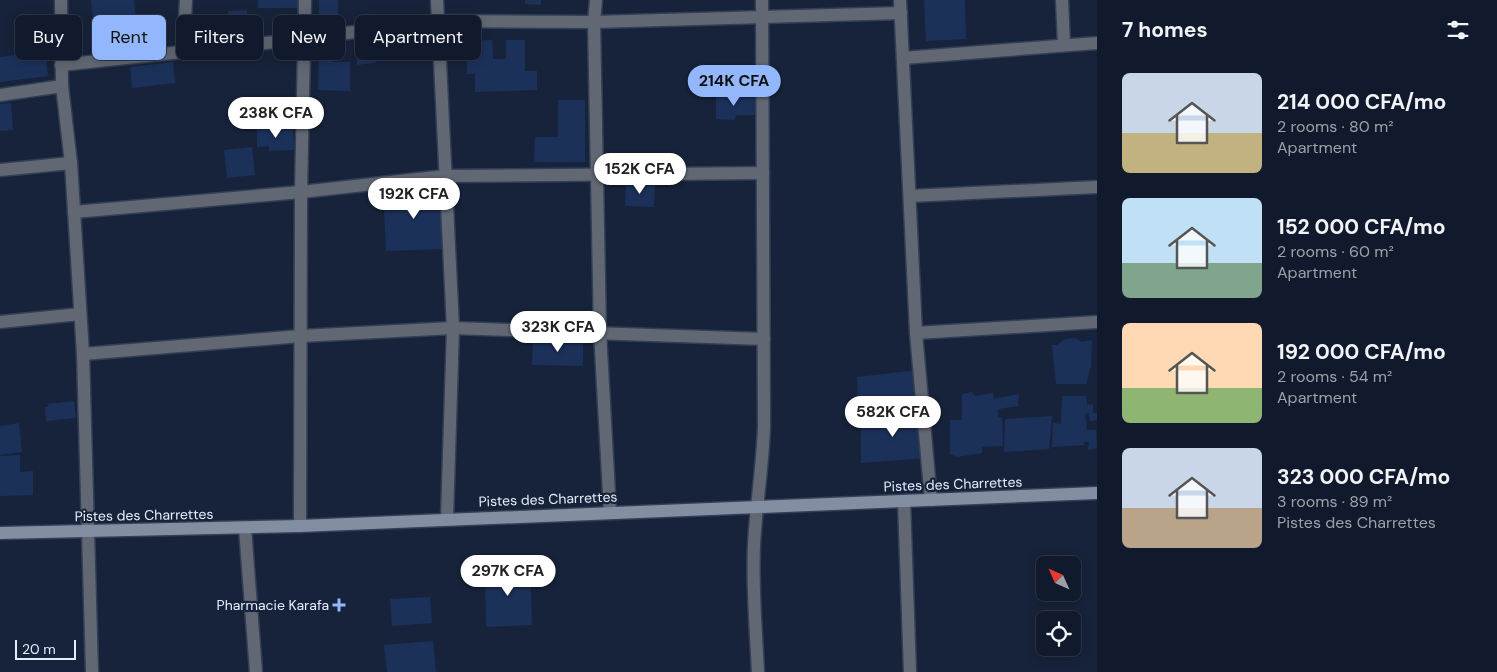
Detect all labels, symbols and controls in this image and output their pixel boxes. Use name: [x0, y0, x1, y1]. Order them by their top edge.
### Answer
chip: Buy: [15, 15, 82, 60]
chip: Rent: [92, 15, 166, 60]
chip: Filters: [176, 15, 263, 60]
chip: New: [273, 15, 345, 60]
chip: Apartment: [355, 15, 481, 60]
text: 7 homes: [1122, 16, 1208, 44]
icon: filters: [1444, 16, 1472, 44]
pin: 214K CFA: [682, 64, 786, 107]
text: 214K CFA: [699, 70, 769, 91]
text: 214 000 CFA/mo: [1277, 88, 1446, 116]
icon: home: [1162, 93, 1222, 153]
pin: 238K CFA: [224, 96, 328, 139]
text: 238K CFA: [239, 102, 313, 123]
text: 2 rooms · 80 m²: [1277, 116, 1394, 137]
text: Apartment: [1277, 137, 1357, 158]
pin: 152K CFA: [588, 152, 692, 195]
text: 152K CFA: [605, 158, 675, 179]
pin: 192K CFA: [362, 178, 466, 220]
text: 192K CFA: [379, 183, 449, 204]
text: 152 000 CFA/mo: [1277, 213, 1446, 241]
icon: home: [1162, 218, 1222, 278]
text: 2 rooms · 60 m²: [1277, 241, 1394, 262]
text: Apartment: [1277, 262, 1357, 283]
pin: 323K CFA: [506, 310, 610, 353]
text: 323K CFA: [521, 316, 595, 337]
text: 192 000 CFA/mo: [1277, 338, 1446, 366]
icon: home: [1162, 343, 1222, 403]
text: 2 rooms · 54 m²: [1277, 366, 1392, 387]
text: Apartment: [1277, 387, 1357, 408]
pin: 582K CFA: [841, 396, 945, 438]
text: 582K CFA: [856, 401, 930, 422]
text: 323 000 CFA/mo: [1277, 463, 1450, 491]
icon: home: [1162, 468, 1222, 528]
street label: Pistes des Charrettes: [883, 473, 1023, 495]
street label: Pistes des Charrettes: [478, 488, 618, 510]
text: 3 rooms · 89 m²: [1277, 491, 1392, 512]
street label: Pistes des Charrettes: [74, 505, 214, 525]
text: Pistes des Charrettes: [1277, 512, 1436, 533]
pin: 297K CFA: [456, 554, 560, 597]
north arrow: [1036, 556, 1081, 601]
map controls: [1036, 556, 1081, 656]
text: 297K CFA: [472, 560, 544, 581]
place label: Pharmacie Karafa: [217, 596, 329, 614]
marker: Pharmacie Karafa: [333, 599, 345, 611]
button: locate: [1036, 611, 1081, 656]
scale bar: [15, 637, 76, 660]
text: 20 m: [22, 640, 56, 658]

